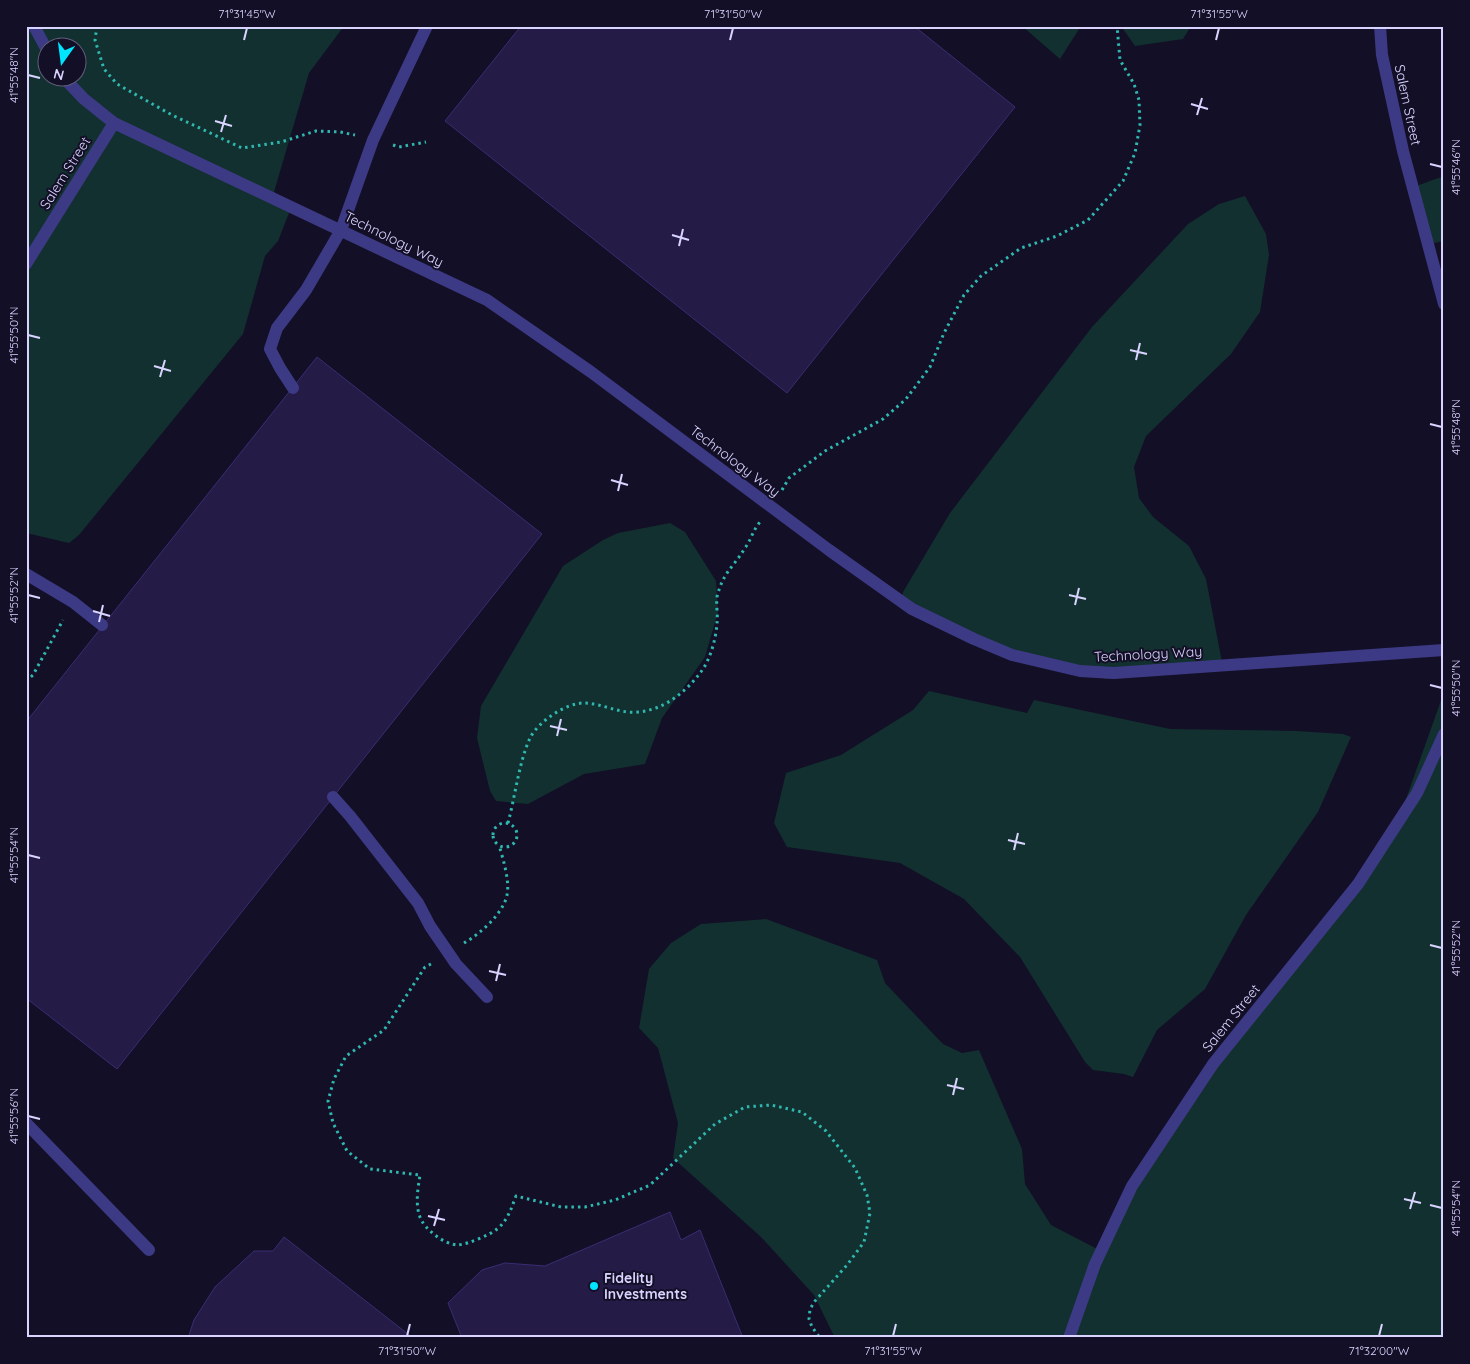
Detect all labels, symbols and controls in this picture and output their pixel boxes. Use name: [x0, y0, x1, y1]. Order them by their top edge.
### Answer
text: 71°31'45"W: [218, 6, 276, 21]
text: 71°31'50"W: [704, 6, 762, 21]
text: 71°31'55"W: [1190, 6, 1248, 21]
north arrow: [38, 38, 88, 88]
text: 41°55'48"N: [6, 47, 21, 103]
street label: Salem Street: [1391, 63, 1425, 147]
text: N: [52, 65, 66, 85]
street label: Salem Street: [36, 133, 95, 213]
text: 41°55'46"N: [1448, 139, 1463, 195]
street label: Technology Way: [341, 207, 447, 271]
text: 41°55'50"N: [6, 306, 21, 364]
text: 41°55'48"N: [1448, 399, 1463, 455]
street label: Technology Way: [686, 421, 784, 501]
text: 41°55'52"N: [6, 567, 21, 623]
street label: Technology Way: [1093, 642, 1203, 666]
text: 41°55'50"N: [1448, 659, 1463, 717]
text: 41°55'54"N: [6, 827, 21, 883]
text: 41°55'52"N: [1448, 920, 1463, 976]
street label: Salem Street: [1198, 980, 1264, 1056]
text: 41°55'56"N: [6, 1088, 21, 1144]
text: 41°55'54"N: [1448, 1180, 1463, 1236]
place label: Fidelity Investments: [604, 1269, 687, 1303]
marker: Fidelity Investments: [588, 1280, 600, 1292]
text: 71°31'50"W: [378, 1343, 436, 1358]
text: 71°31'55"W: [864, 1343, 922, 1358]
text: 71°32'00"W: [1349, 1343, 1410, 1358]

